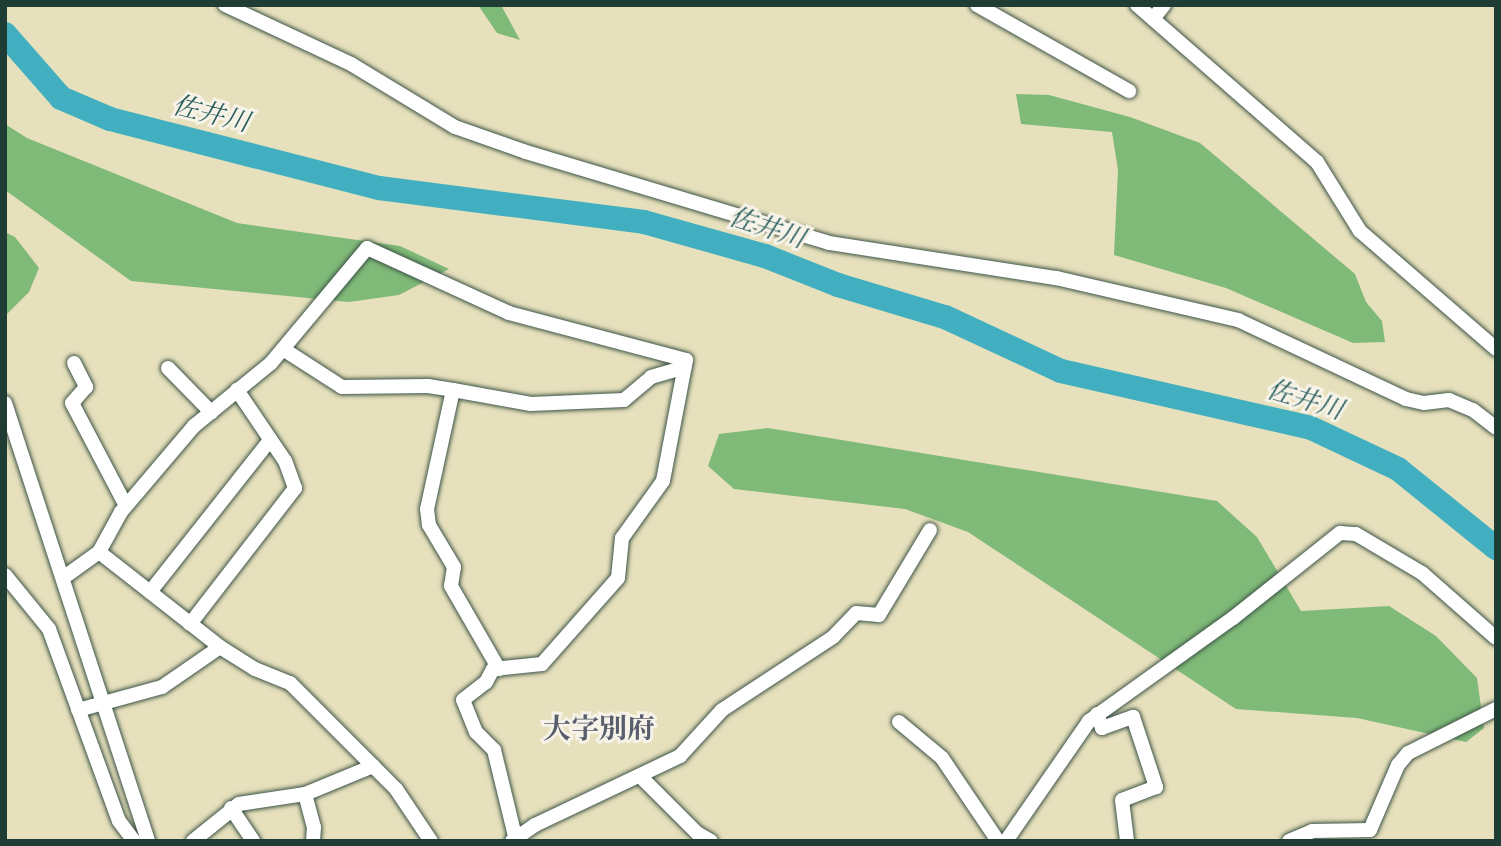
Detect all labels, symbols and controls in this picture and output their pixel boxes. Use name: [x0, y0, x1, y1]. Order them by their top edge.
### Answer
water label: 佐井川: [169, 89, 253, 139]
water label: 佐井川: [725, 201, 809, 255]
water label: 佐井川: [1263, 374, 1347, 426]
district label: 大字別府: [543, 712, 655, 746]

